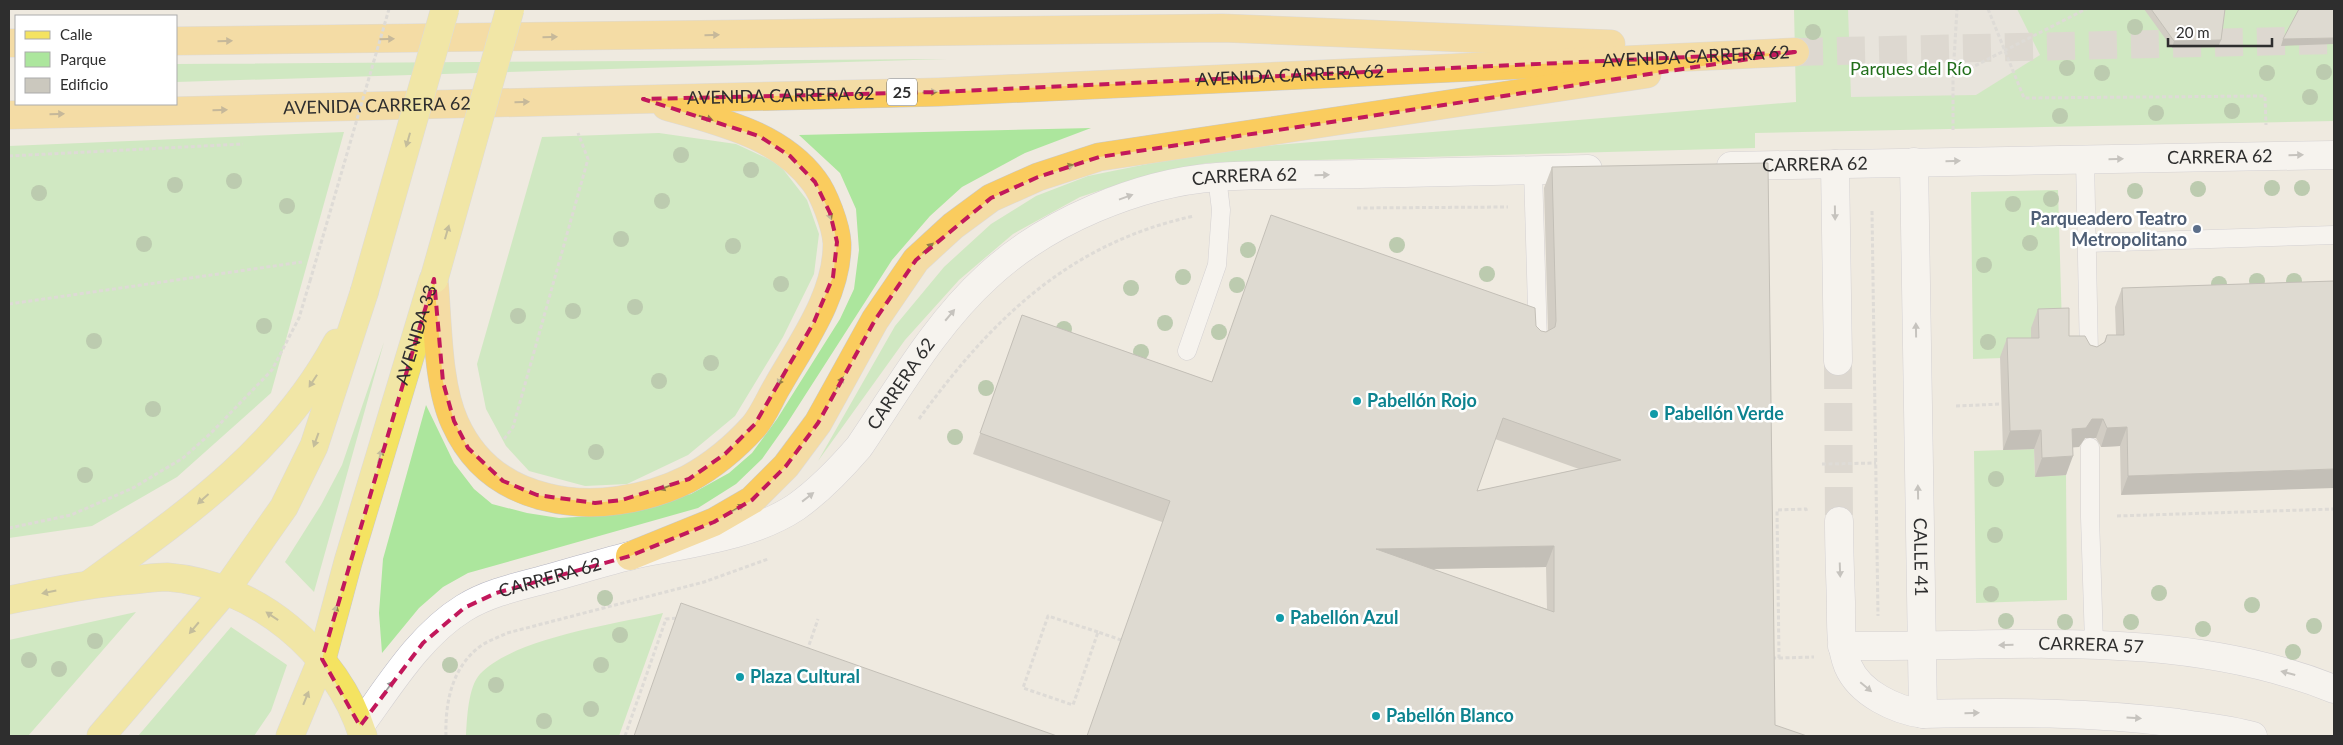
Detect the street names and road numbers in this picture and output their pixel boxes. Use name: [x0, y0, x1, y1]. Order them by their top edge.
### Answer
street label: AVENIDA CARRERA 62: [1602, 40, 1790, 71]
street label: AVENIDA CARRERA 62: [1196, 59, 1385, 90]
road number: 25: [887, 78, 917, 105]
street label: AVENIDA CARRERA 62: [687, 82, 875, 108]
street label: AVENIDA CARRERA 62: [283, 92, 471, 118]
street label: CARRERA 62: [2167, 144, 2273, 168]
street label: CARRERA 62: [1762, 152, 1868, 175]
street label: CARRERA 62: [1190, 163, 1297, 190]
street label: AVENIDA 33: [390, 282, 441, 387]
street label: CARRERA 62: [862, 333, 939, 433]
street label: CALLE 41: [1910, 517, 1933, 596]
street label: CARRERA 62: [496, 552, 604, 602]
street label: CARRERA 57: [2038, 632, 2145, 657]

